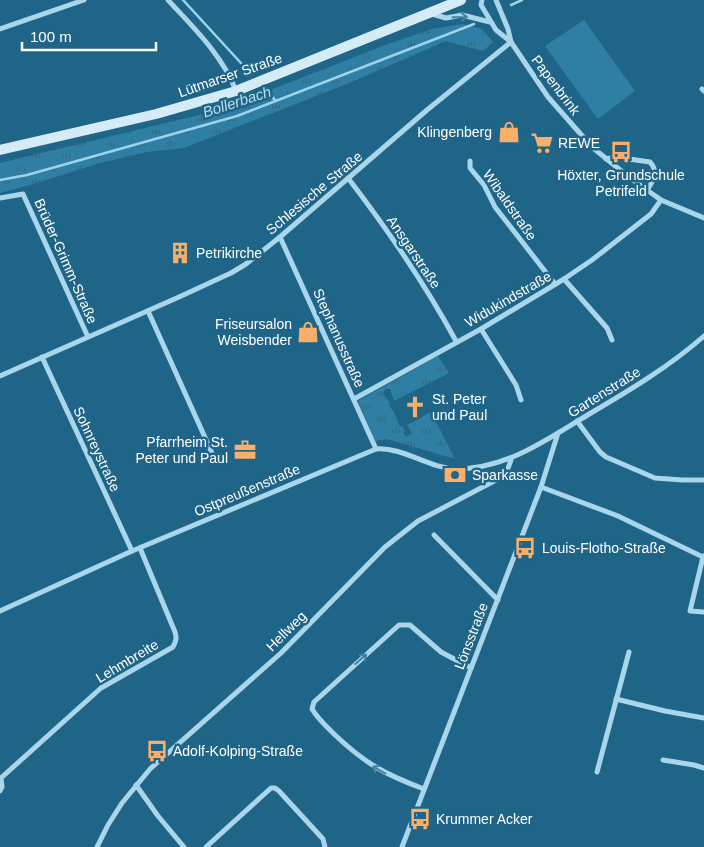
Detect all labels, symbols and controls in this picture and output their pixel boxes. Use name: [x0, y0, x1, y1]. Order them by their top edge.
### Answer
one-way arrow: [451, 12, 467, 22]
scale bar: [22, 20, 156, 52]
text: 100 m: [30, 28, 72, 45]
street label: Lütmarser Straße: [176, 50, 284, 100]
street label: Papenbrink: [528, 52, 584, 119]
water label: Bollerbach: [201, 82, 273, 121]
shop icon: Klingenberg: [496, 119, 522, 145]
place label: Klingenberg: [417, 124, 492, 140]
supermarket icon: REWE: [529, 130, 555, 156]
place label: REWE: [558, 135, 600, 151]
bus stop icon: Höxter, Grundschule Petrifeld: [608, 139, 634, 165]
street label: Schlesische Straße: [263, 148, 365, 238]
street label: Wibaldstraße: [480, 167, 540, 244]
place label: Höxter, Grundschule Petrifeld: [557, 167, 685, 199]
street label: Brüder-Grimm-Straße: [31, 196, 101, 326]
street label: Ansgarstraße: [384, 213, 444, 291]
building icon: Petrikirche: [167, 240, 193, 266]
place label: Petrikirche: [196, 245, 262, 261]
street label: Widukindstraße: [462, 268, 554, 330]
street label: Stephanusstraße: [310, 286, 368, 390]
place label: Friseursalon Weisbender: [215, 316, 292, 348]
shop icon: Friseursalon Weisbender: [295, 319, 321, 345]
street label: Gartenstraße: [565, 363, 643, 421]
place label: St. Peter und Paul: [432, 391, 487, 423]
church icon: St. Peter und Paul: [402, 394, 428, 420]
street label: Sohnreystraße: [70, 404, 124, 494]
place label: Pfarrheim St. Peter und Paul: [135, 434, 228, 466]
office icon: Pfarrheim St. Peter und Paul: [232, 437, 258, 463]
street label: Ostpreußenstraße: [192, 460, 303, 520]
bank icon: Sparkasse: [442, 462, 468, 488]
place label: Sparkasse: [472, 467, 538, 483]
bus stop icon: Louis-Flotho-Straße: [512, 535, 538, 561]
place label: Louis-Flotho-Straße: [542, 540, 666, 556]
street label: Lönsstraße: [451, 600, 491, 672]
street label: Hellweg: [263, 608, 309, 654]
street label: Lehmbreite: [93, 636, 161, 686]
one-way arrow: [355, 653, 368, 665]
bus stop icon: Adolf-Kolping-Straße: [144, 738, 170, 764]
place label: Adolf-Kolping-Straße: [173, 743, 303, 759]
one-way arrow: [373, 764, 387, 774]
bus stop icon: Krummer Acker: [407, 806, 433, 832]
place label: Krummer Acker: [436, 811, 533, 827]

